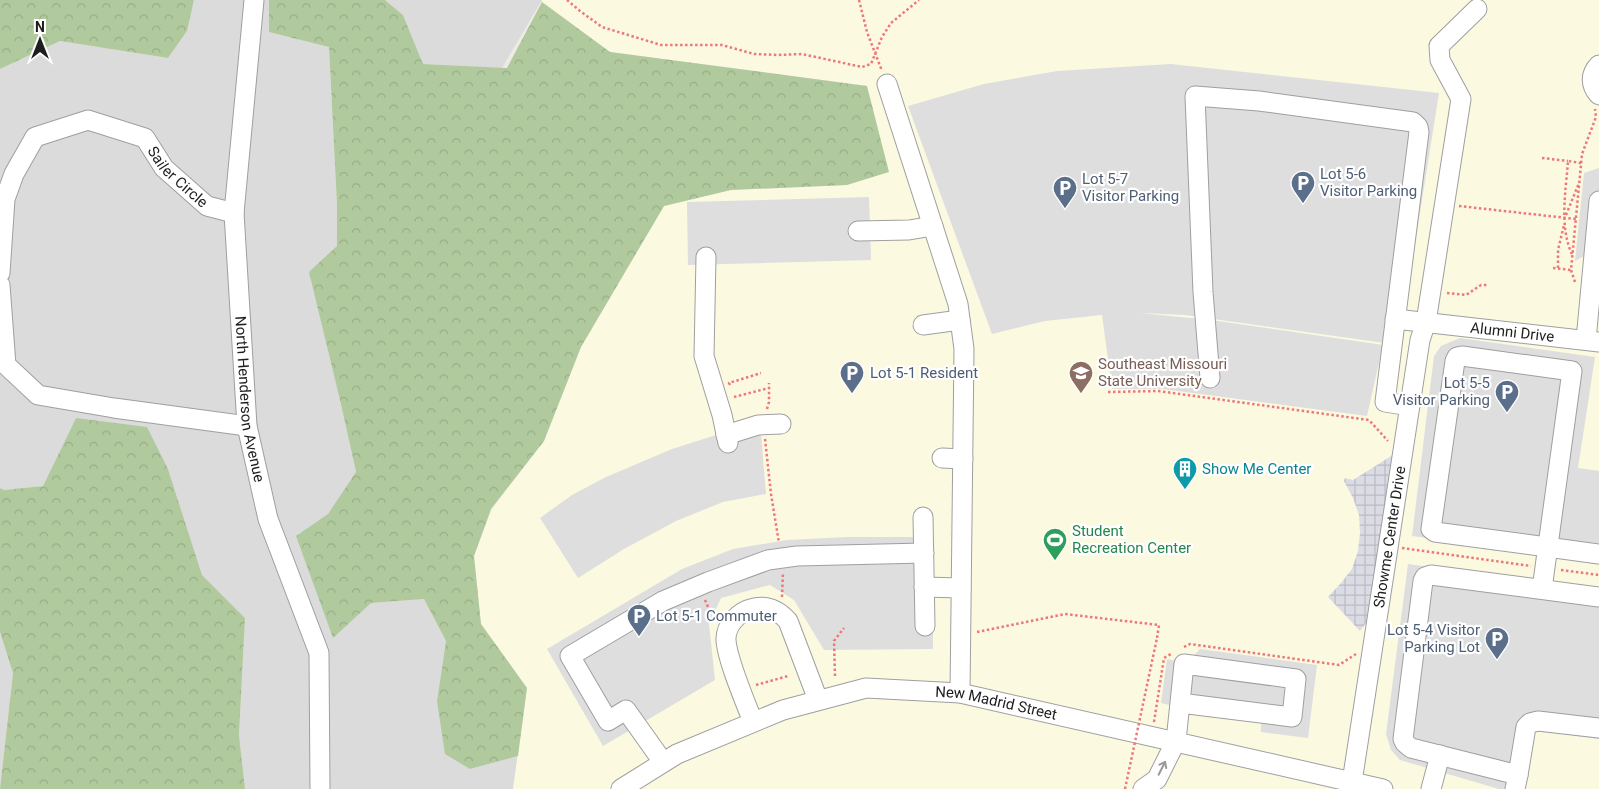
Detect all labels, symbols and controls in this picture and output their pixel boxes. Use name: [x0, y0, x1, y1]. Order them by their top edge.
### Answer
north arrow: [15, 15, 65, 65]
text: N: [35, 19, 45, 35]
street label: Sailer Circle: [144, 143, 211, 211]
place label: Lot 5-6 Visitor Parking: [1320, 165, 1417, 200]
place label: Lot 5-7 Visitor Parking: [1082, 170, 1179, 205]
parking icon: Lot 5-6 Visitor Parking: [1290, 170, 1316, 204]
parking icon: Lot 5-7 Visitor Parking: [1052, 175, 1078, 209]
street label: North Henderson Avenue: [231, 316, 268, 484]
street label: Alumni Drive: [1469, 319, 1555, 346]
place label: Southeast Missouri State University: [1098, 355, 1227, 390]
parking icon: Lot 5-1 Resident: [839, 360, 865, 394]
school or university icon: Southeast Missouri State University: [1068, 360, 1094, 394]
place label: Lot 5-1 Resident: [870, 364, 978, 382]
place label: Lot 5-5 Visitor Parking: [1393, 374, 1490, 409]
parking icon: Lot 5-5 Visitor Parking: [1494, 379, 1520, 413]
building icon: Show Me Center: [1172, 456, 1198, 490]
place label: Show Me Center: [1202, 460, 1311, 478]
street label: Showme Center Drive: [1370, 465, 1410, 609]
place label: Student Recreation Center: [1072, 522, 1191, 557]
sports icon: Student Recreation Center: [1042, 527, 1068, 561]
parking icon: Lot 5-1 Commuter: [626, 603, 652, 637]
place label: Lot 5-1 Commuter: [656, 607, 777, 625]
place label: Lot 5-4 Visitor Parking Lot: [1387, 621, 1480, 656]
parking icon: Lot 5-4 Visitor Parking Lot: [1484, 626, 1510, 660]
street label: New Madrid Street: [935, 683, 1059, 724]
one-way arrow: [1157, 760, 1167, 775]

